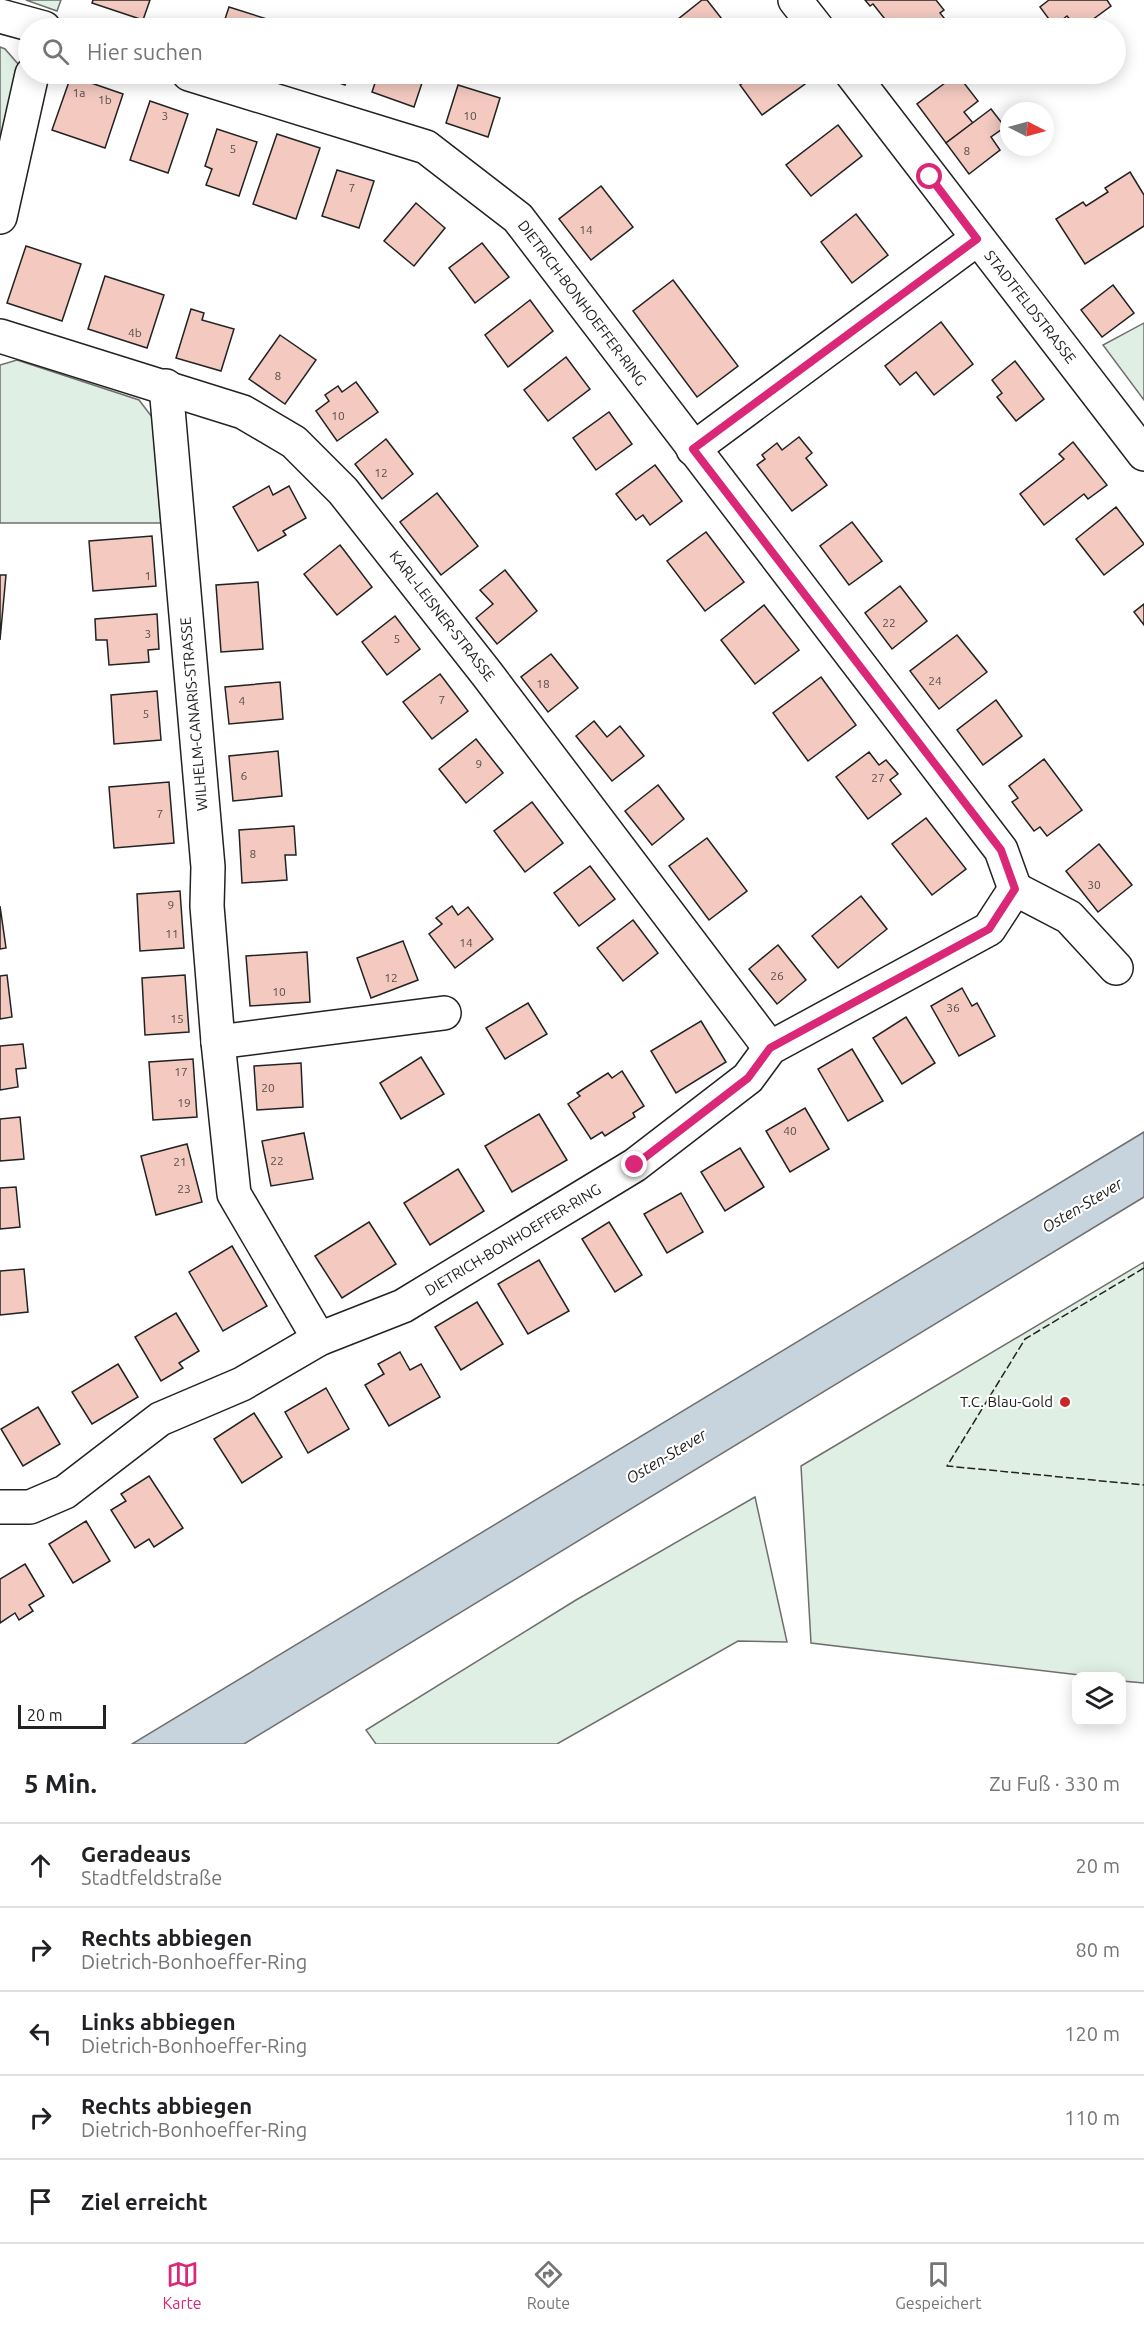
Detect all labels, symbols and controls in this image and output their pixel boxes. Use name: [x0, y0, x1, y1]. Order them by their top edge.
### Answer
search box: [18, 18, 1126, 84]
icon: search: [39, 35, 72, 68]
text: Hier suchen: [87, 39, 203, 64]
house number: 1a: [73, 86, 85, 99]
house number: 1b: [98, 93, 112, 106]
north arrow: [1000, 102, 1054, 156]
house number: 3: [162, 109, 168, 122]
house number: 10: [463, 109, 477, 122]
house number: 5: [230, 142, 236, 155]
house number: 8: [964, 144, 971, 157]
route start: [916, 163, 942, 189]
house number: 7: [349, 181, 355, 194]
street label: DIETRICH-BONHOEFFER-RING: [515, 217, 650, 389]
house number: 14: [579, 223, 593, 236]
street label: STADTFELDSTRASSE: [981, 247, 1080, 366]
house number: 4b: [128, 326, 142, 339]
house number: 8: [275, 369, 282, 382]
house number: 10: [331, 409, 345, 422]
house number: 12: [374, 466, 388, 479]
street label: KARL-LEISNER-STRASSE: [386, 547, 499, 684]
house number: 1: [145, 569, 151, 582]
street label: WILHELM-CANARIS-STRASSE: [177, 616, 210, 812]
house number: 22: [882, 616, 896, 629]
house number: 3: [145, 627, 151, 640]
house number: 5: [394, 632, 400, 645]
house number: 24: [928, 674, 942, 687]
house number: 18: [536, 677, 550, 690]
house number: 7: [439, 693, 445, 706]
house number: 4: [239, 694, 246, 707]
house number: 5: [143, 707, 149, 720]
house number: 9: [476, 757, 482, 770]
house number: 6: [241, 769, 248, 782]
house number: 27: [871, 771, 885, 784]
house number: 7: [157, 807, 163, 820]
house number: 8: [250, 847, 257, 860]
house number: 30: [1087, 878, 1101, 891]
house number: 9: [168, 898, 174, 911]
house number: 11: [165, 927, 179, 940]
house number: 14: [459, 936, 473, 949]
house number: 26: [770, 969, 784, 982]
house number: 12: [384, 971, 398, 984]
house number: 10: [272, 985, 286, 998]
house number: 36: [946, 1001, 960, 1014]
house number: 15: [170, 1012, 184, 1025]
house number: 17: [174, 1065, 188, 1078]
house number: 20: [261, 1081, 275, 1094]
house number: 19: [177, 1096, 191, 1109]
house number: 40: [783, 1124, 797, 1137]
route end: [621, 1151, 647, 1177]
house number: 22: [270, 1154, 284, 1167]
house number: 21: [173, 1155, 187, 1168]
water label: Osten-Stever: [1039, 1173, 1126, 1236]
street label: DIETRICH-BONHOEFFER-RING: [422, 1180, 604, 1299]
house number: 23: [177, 1182, 191, 1195]
place label: T.C. Blau-Gold: [960, 1393, 1053, 1410]
marker: T.C. Blau-Gold: [1058, 1395, 1072, 1409]
water label: Osten-Stever: [623, 1424, 710, 1487]
map controls: [1072, 1672, 1126, 1726]
button: layers: [1072, 1672, 1126, 1726]
scale bar: [18, 1702, 106, 1730]
text: 20 m: [27, 1706, 63, 1724]
text: 5 Min.: [24, 1769, 97, 1798]
text: Zu Fuß · 330 m: [989, 1772, 1120, 1795]
text: Geradeaus: [81, 1841, 191, 1866]
icon: ahead: [24, 1849, 57, 1882]
text: 20 m: [1076, 1854, 1120, 1877]
text: Stadtfeldstraße: [81, 1866, 222, 1889]
text: Rechts abbiegen: [81, 1925, 252, 1950]
icon: right: [24, 1933, 57, 1966]
text: 80 m: [1076, 1938, 1120, 1961]
text: Dietrich-Bonhoeffer-Ring: [81, 1950, 307, 1973]
text: Links abbiegen: [81, 2009, 236, 2034]
icon: left: [24, 2017, 57, 2050]
text: 120 m: [1064, 2022, 1120, 2045]
text: Dietrich-Bonhoeffer-Ring: [81, 2034, 307, 2057]
text: Rechts abbiegen: [81, 2093, 252, 2118]
icon: right: [24, 2101, 57, 2134]
text: 110 m: [1064, 2106, 1120, 2129]
text: Dietrich-Bonhoeffer-Ring: [81, 2118, 307, 2141]
icon: arrive: [24, 2185, 57, 2218]
text: Ziel erreicht: [81, 2189, 208, 2214]
tab: Karte: [163, 2258, 202, 2312]
tab: Route: [527, 2258, 570, 2312]
tab: Gespeichert: [895, 2258, 981, 2312]

